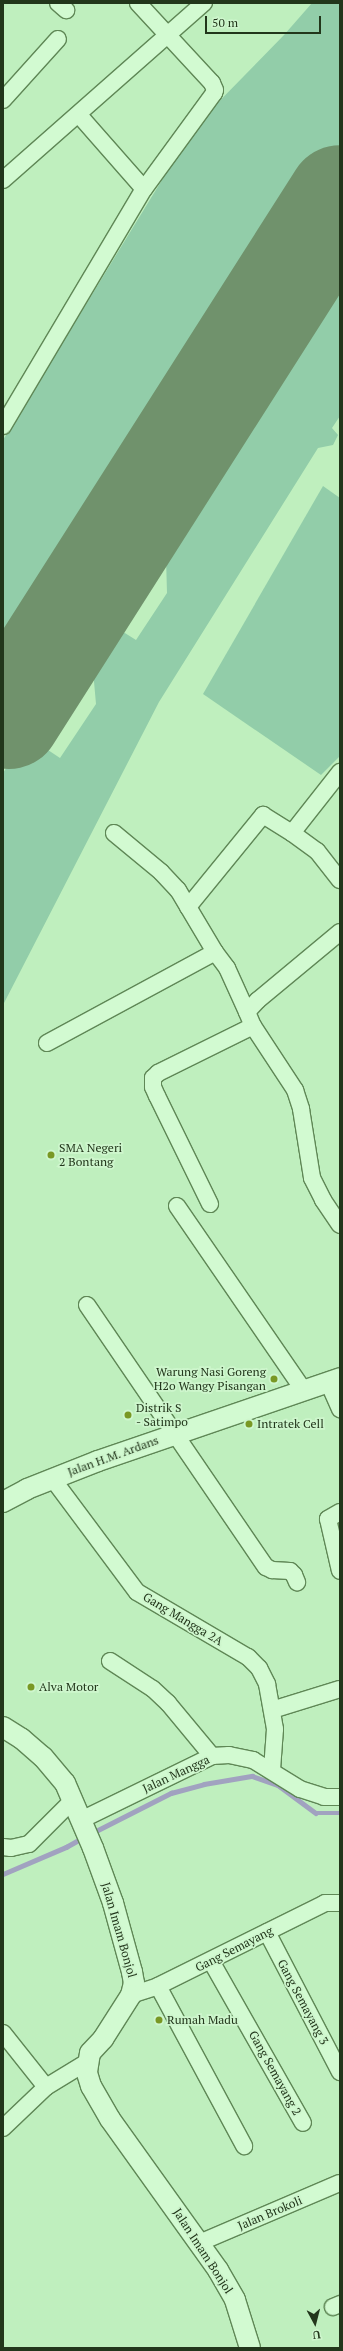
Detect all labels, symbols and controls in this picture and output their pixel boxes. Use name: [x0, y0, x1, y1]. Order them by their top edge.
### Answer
scale bar: [207, 8, 323, 34]
text: 50 m: [212, 15, 238, 30]
place label: SMA Negeri 2 Bontang: [59, 1141, 122, 1169]
marker: SMA Negeri 2 Bontang: [46, 1150, 56, 1160]
place label: Warung Nasi Goreng H2o Wangy Pisangan: [154, 1365, 266, 1393]
marker: Warung Nasi Goreng H2o Wangy Pisangan: [269, 1374, 279, 1384]
place label: Distrik S - Satimpo: [136, 1401, 188, 1429]
marker: Distrik S - Satimpo: [123, 1410, 133, 1420]
place label: Intratek Cell: [257, 1417, 324, 1431]
marker: Intratek Cell: [244, 1419, 254, 1429]
street label: Jalan H.M. Ardans: [65, 1433, 161, 1479]
street label: Gang Mangga 2A: [141, 1590, 225, 1648]
place label: Alva Motor: [39, 1680, 98, 1694]
marker: Alva Motor: [26, 1682, 36, 1692]
street label: Jalan Mangga: [140, 1752, 212, 1796]
street label: Jalan Imam Bonjol: [98, 1881, 140, 1979]
street label: Gang Semayang: [193, 1923, 275, 1975]
street label: Gang Semayang 3: [274, 1957, 332, 2047]
place label: Rumah Madu: [167, 2013, 238, 2027]
marker: Rumah Madu: [154, 2015, 164, 2025]
street label: Gang Semayang 2: [246, 2028, 304, 2118]
street label: Jalan Brokoli: [236, 2193, 304, 2233]
street label: Jalan Imam Bonjol: [170, 2206, 236, 2296]
north arrow: [295, 2303, 335, 2343]
text: U: [312, 2327, 321, 2342]

